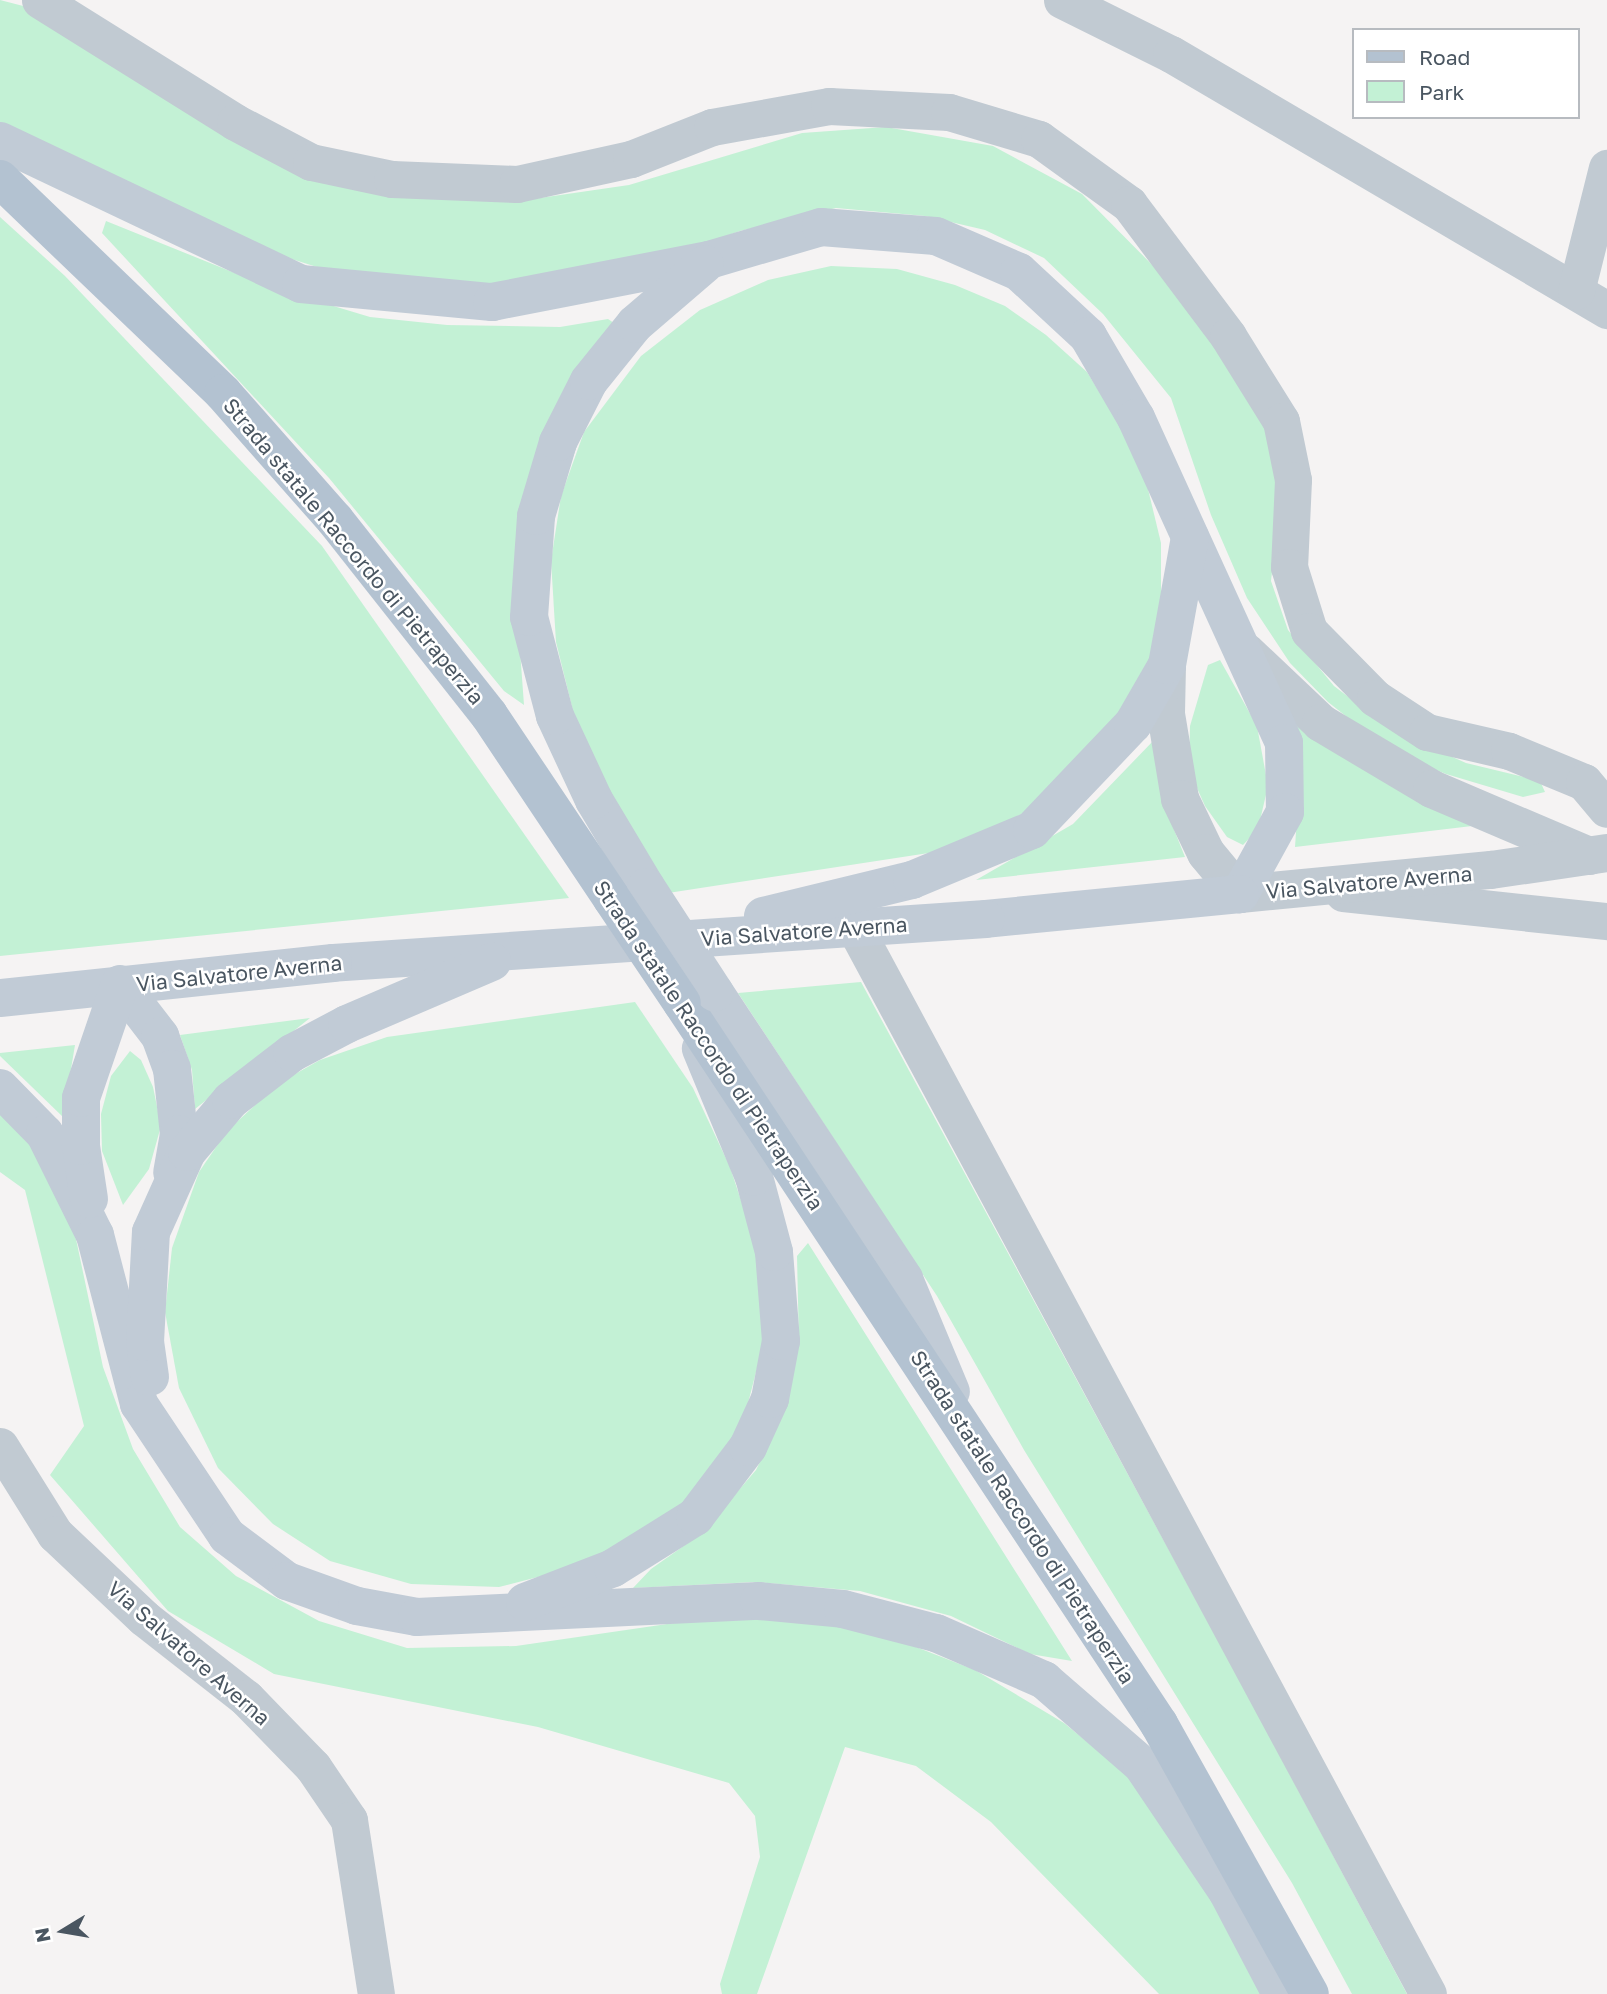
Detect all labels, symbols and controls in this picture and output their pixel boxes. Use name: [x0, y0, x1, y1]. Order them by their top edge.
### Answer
legend: [1352, 28, 1579, 119]
text: Road: [1419, 44, 1470, 70]
text: Park: [1419, 79, 1464, 105]
street label: Strada statale Raccordo di Pietraperzia: [218, 393, 490, 709]
street label: Via Salvatore Averna: [1265, 860, 1473, 904]
street label: Strada statale Raccordo di Pietraperzia: [589, 875, 829, 1215]
street label: Via Salvatore Averna: [700, 911, 908, 951]
street label: Via Salvatore Averna: [135, 950, 343, 996]
street label: Strada statale Raccordo di Pietraperzia: [906, 1346, 1140, 1688]
street label: Via Salvatore Averna: [103, 1576, 275, 1730]
north arrow: [28, 1896, 98, 1966]
text: N: [29, 1926, 55, 1944]

